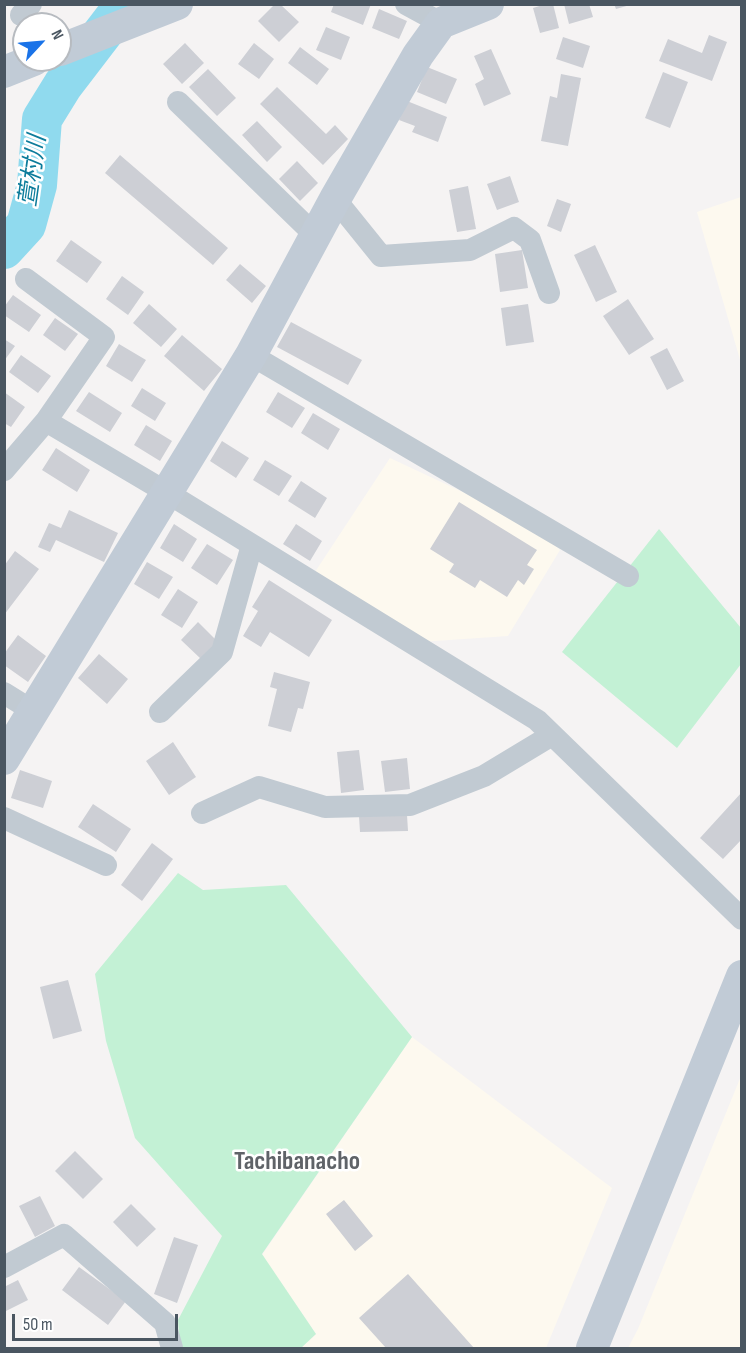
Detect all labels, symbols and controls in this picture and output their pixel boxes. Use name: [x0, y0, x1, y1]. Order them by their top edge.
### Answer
north arrow: [12, 12, 72, 72]
text: N: [46, 27, 67, 43]
water label: 萱村川: [15, 133, 53, 209]
district label: Tachibanacho: [234, 1146, 360, 1178]
scale bar: [15, 1302, 182, 1340]
text: 50 m: [23, 1314, 53, 1335]

